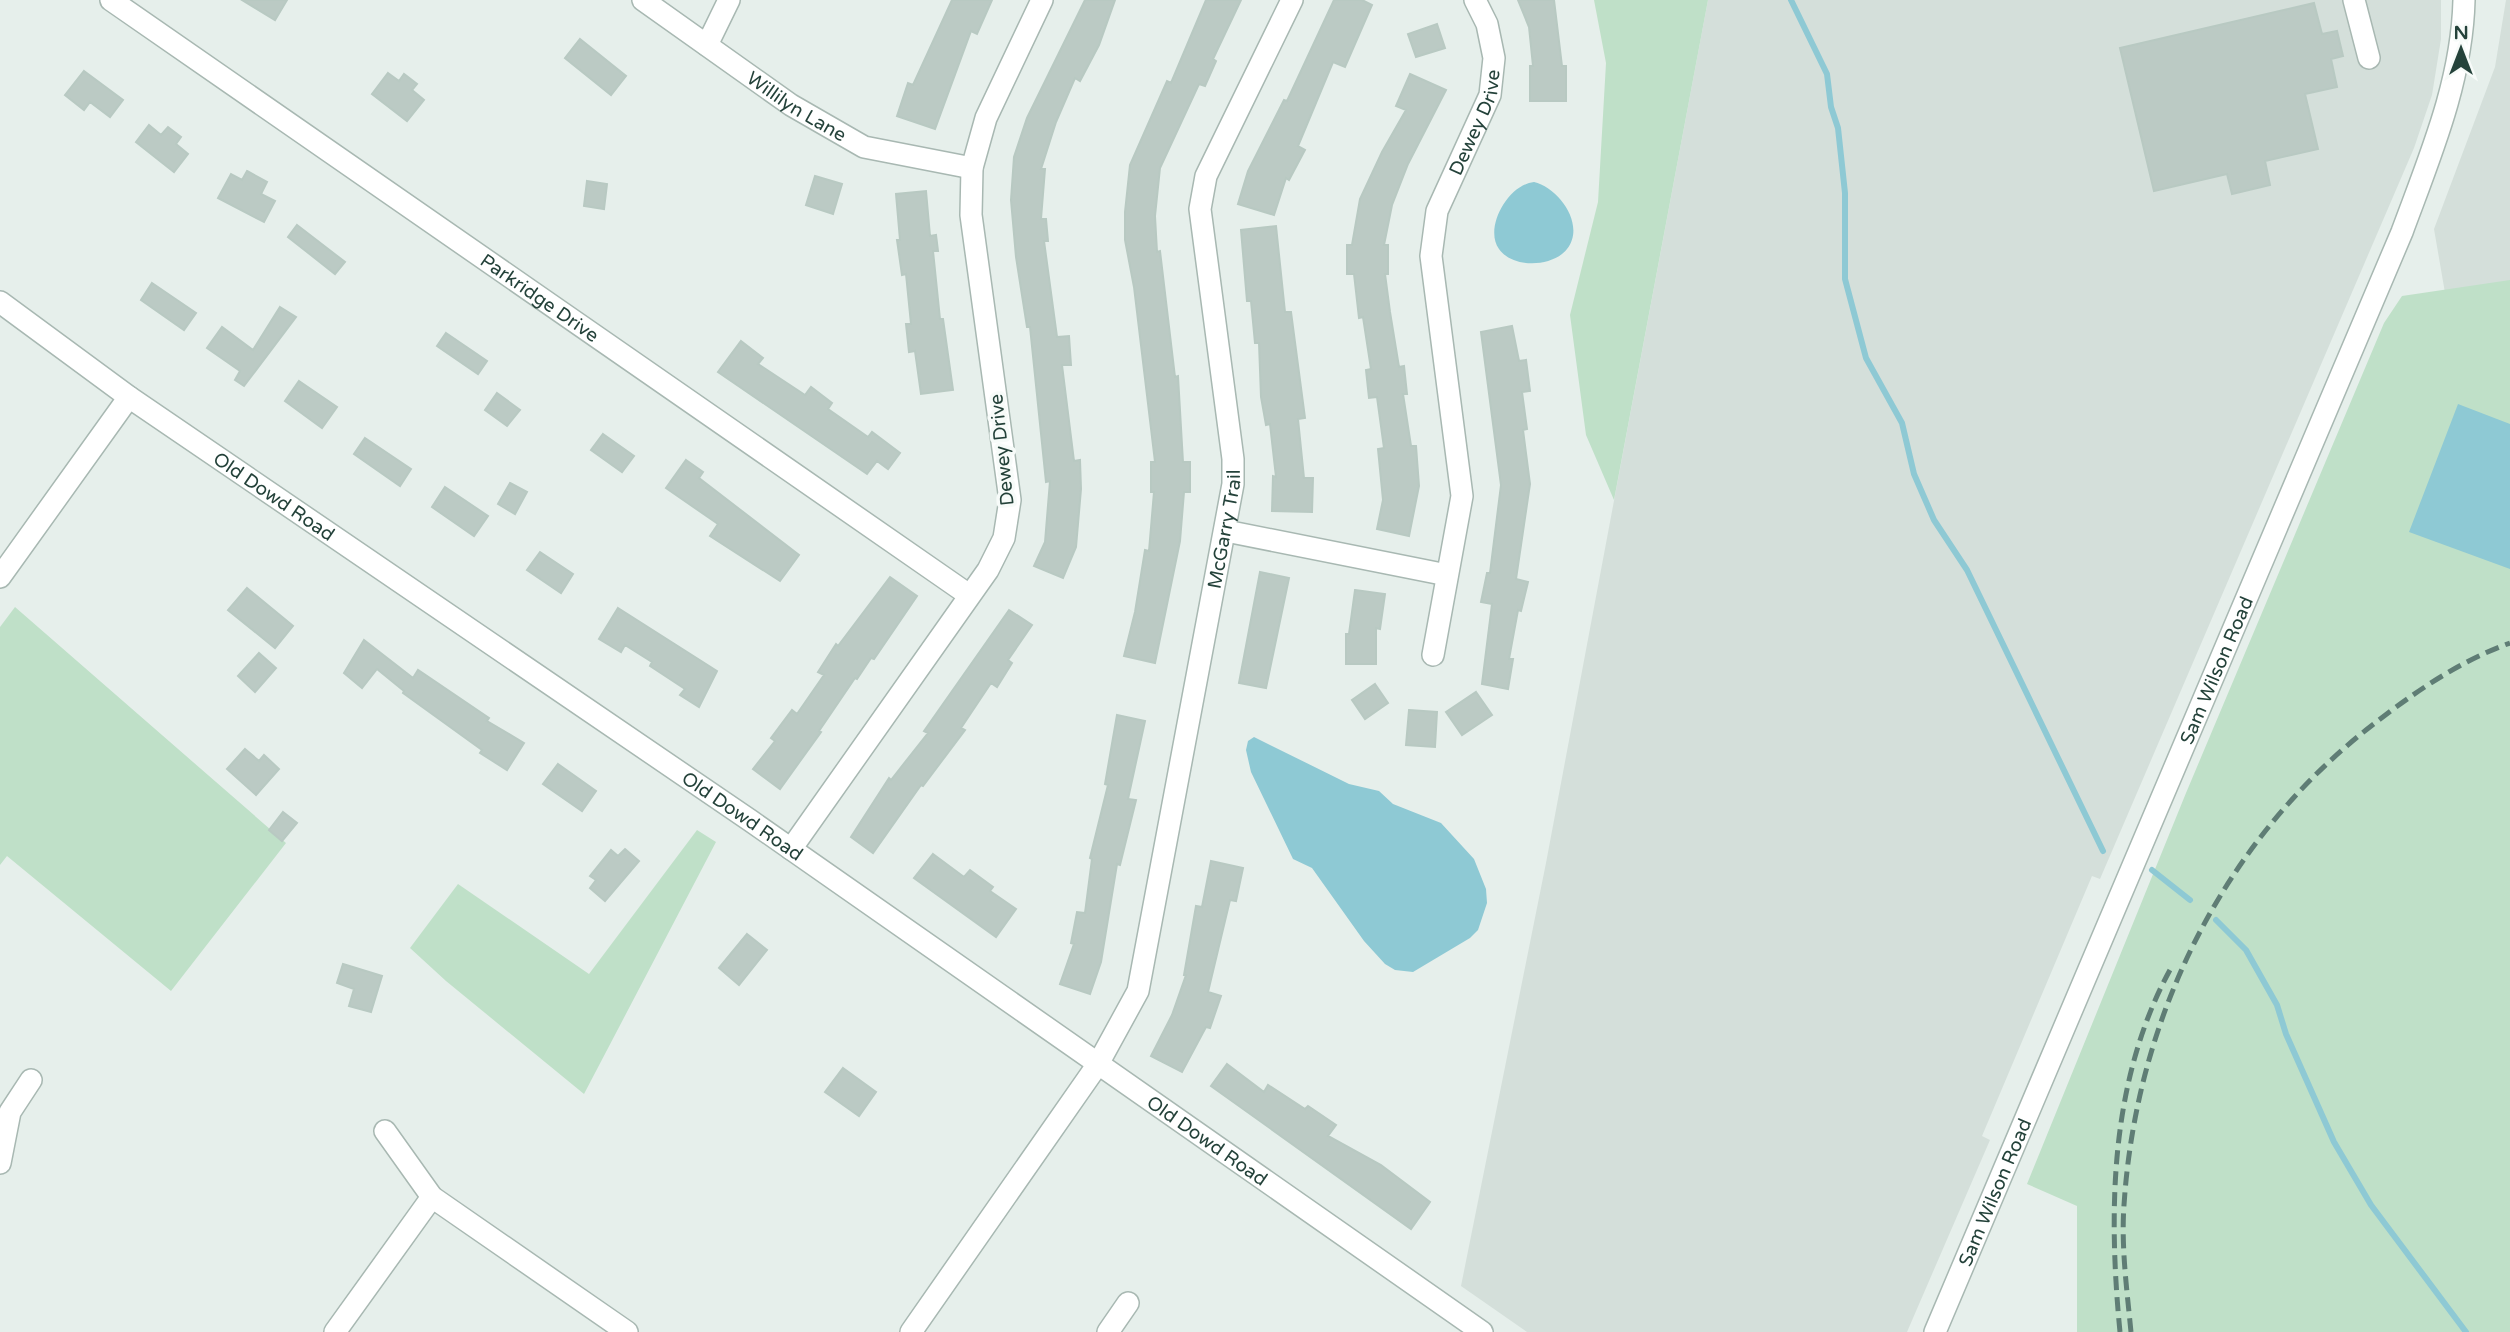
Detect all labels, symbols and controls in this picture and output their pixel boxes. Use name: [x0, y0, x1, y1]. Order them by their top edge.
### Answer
north arrow: [2426, 14, 2496, 84]
text: N: [2453, 22, 2469, 44]
street label: Willilyn Lane: [742, 67, 850, 146]
street label: Dewey Drive: [1445, 69, 1505, 179]
street label: Parkridge Drive: [476, 250, 603, 347]
street label: Dewey Drive: [985, 393, 1019, 507]
street label: Old Dowd Road: [209, 448, 339, 546]
street label: McGarry Trail: [1204, 470, 1246, 591]
street label: Sam Wilson Road: [2176, 593, 2258, 748]
street label: Old Dowd Road: [677, 767, 807, 866]
street label: Old Dowd Road: [1142, 1091, 1271, 1191]
street label: Sam Wilson Road: [1954, 1115, 2036, 1270]

